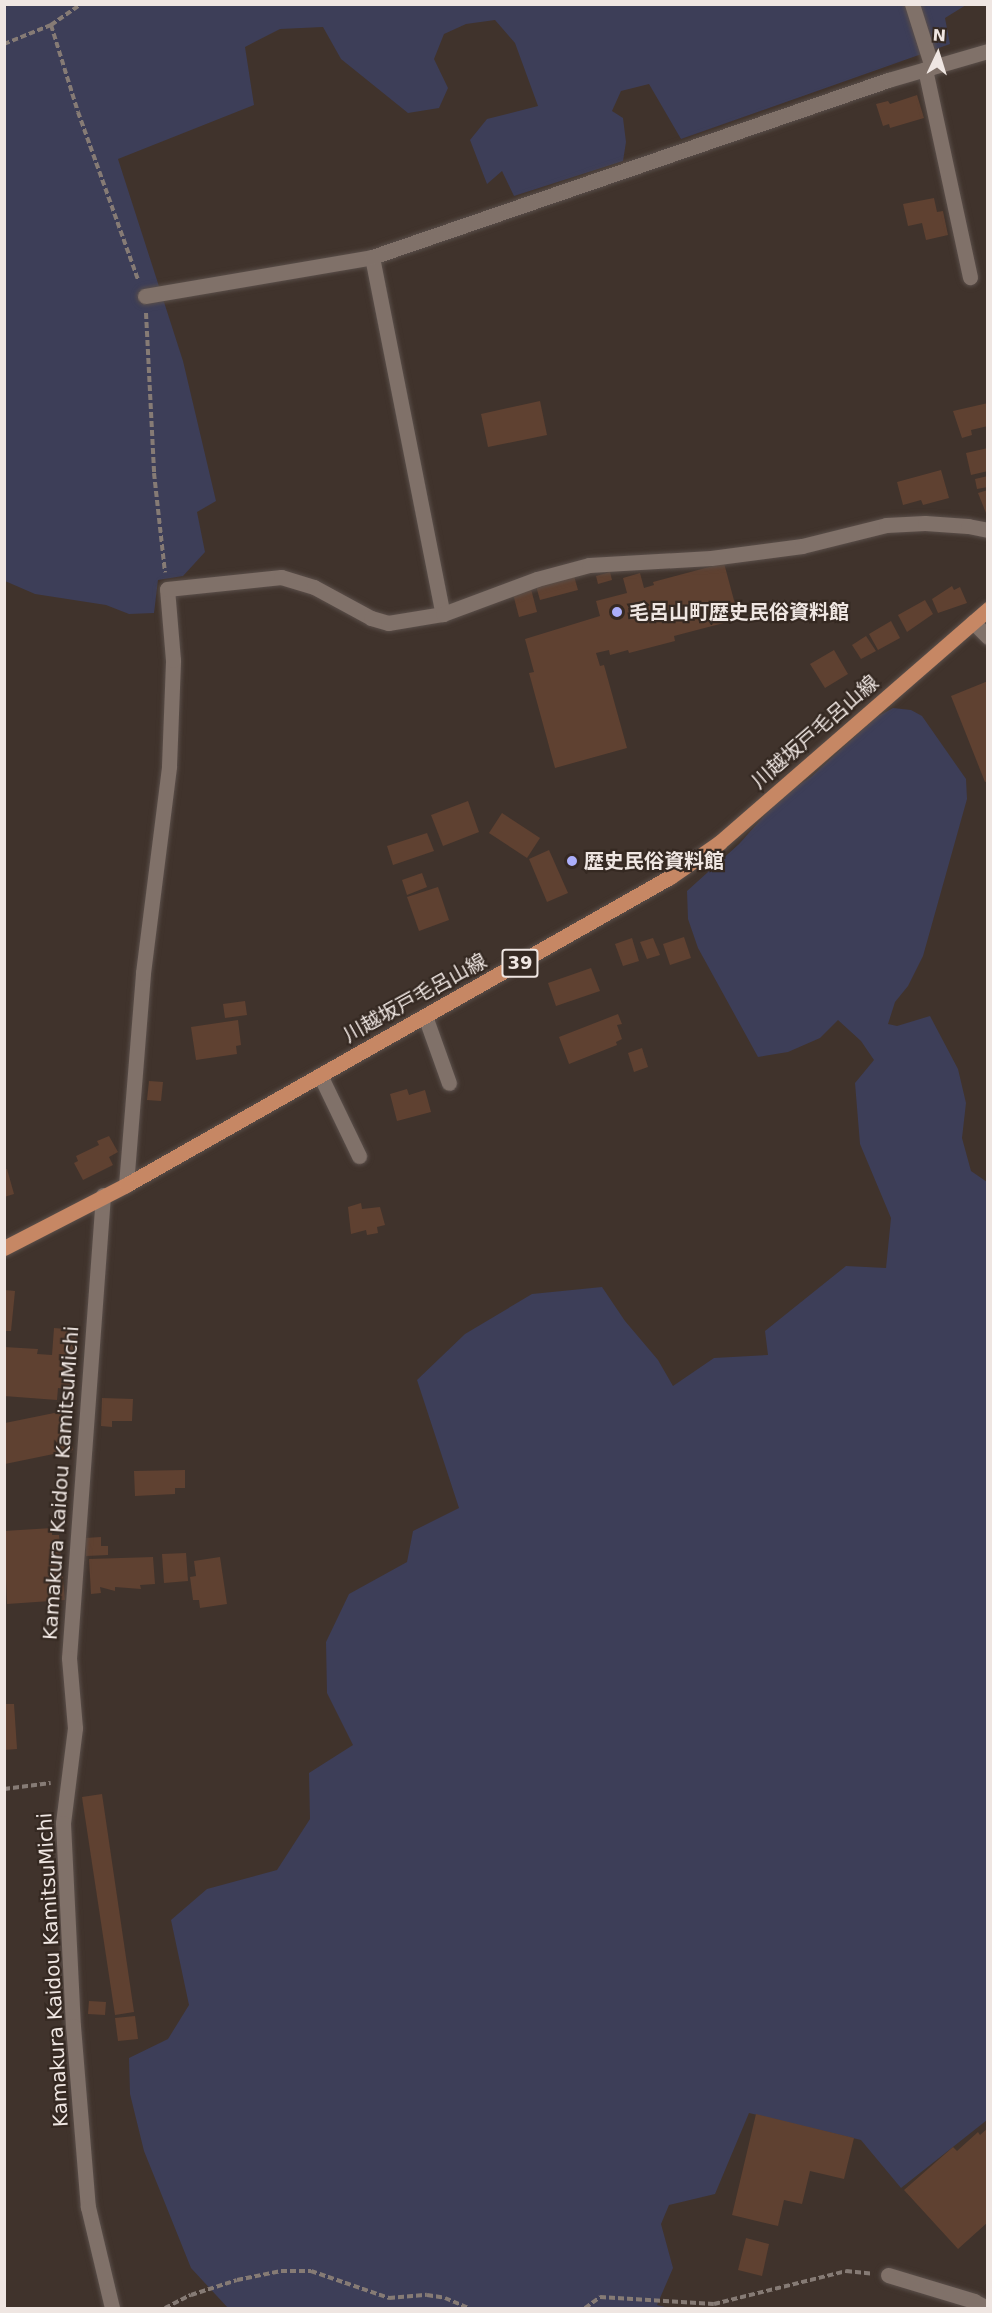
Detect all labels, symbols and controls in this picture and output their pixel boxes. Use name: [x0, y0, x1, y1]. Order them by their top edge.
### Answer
north arrow: [908, 24, 968, 84]
text: N: [932, 26, 947, 45]
place label: 毛呂山町歴史民俗資料館: [629, 600, 849, 624]
marker: 毛呂山町歴史民俗資料館: [610, 605, 624, 619]
street label: 川越坂戸毛呂山線: [747, 670, 883, 794]
place label: 歴史民俗資料館: [584, 849, 724, 873]
marker: 歴史民俗資料館: [565, 854, 579, 868]
road number: 39: [500, 948, 540, 978]
street label: 川越坂戸毛呂山線: [339, 949, 491, 1047]
street label: Kamakura Kaidou KamitsuMichi: [38, 1325, 84, 1641]
street label: Kamakura Kaidou KamitsuMichi: [33, 1812, 73, 2128]

